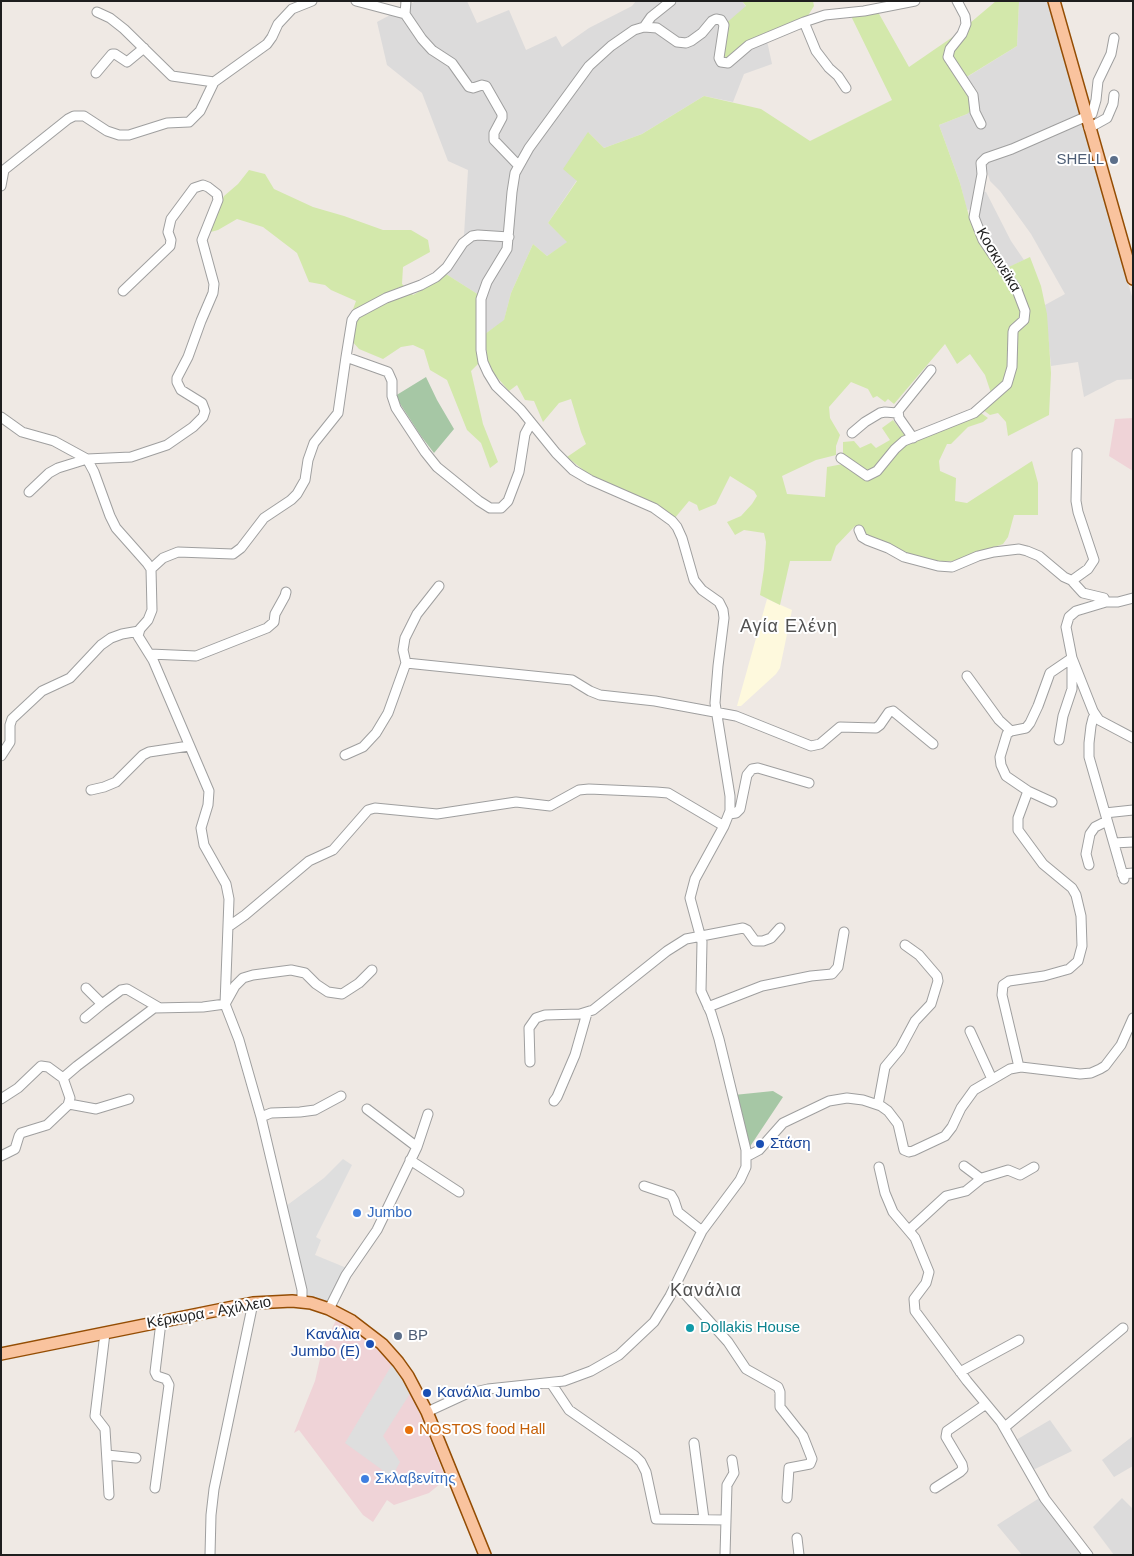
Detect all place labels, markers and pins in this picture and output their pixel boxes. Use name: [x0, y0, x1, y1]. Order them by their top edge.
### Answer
place label: SHELL: [1056, 151, 1104, 169]
marker: SHELL: [1108, 154, 1120, 166]
place label: Στάση: [770, 1135, 811, 1153]
marker: Στάση: [754, 1138, 766, 1150]
place label: Jumbo: [367, 1204, 412, 1222]
marker: Jumbo: [351, 1207, 363, 1219]
place label: Dollakis House: [700, 1319, 800, 1337]
marker: Dollakis House: [684, 1322, 696, 1334]
place label: Κανάλια Jumbo (E): [291, 1326, 360, 1361]
place label: BP: [408, 1327, 428, 1345]
marker: BP: [392, 1330, 404, 1342]
marker: Κανάλια Jumbo (E): [364, 1338, 376, 1350]
place label: Κανάλια Jumbo: [437, 1384, 540, 1402]
marker: Κανάλια Jumbo: [421, 1387, 433, 1399]
place label: NOSTOS food Hall: [419, 1421, 545, 1439]
marker: NOSTOS food Hall: [403, 1424, 415, 1436]
place label: Σκλαβενίτης: [375, 1470, 455, 1488]
marker: Σκλαβενίτης: [359, 1473, 371, 1485]

